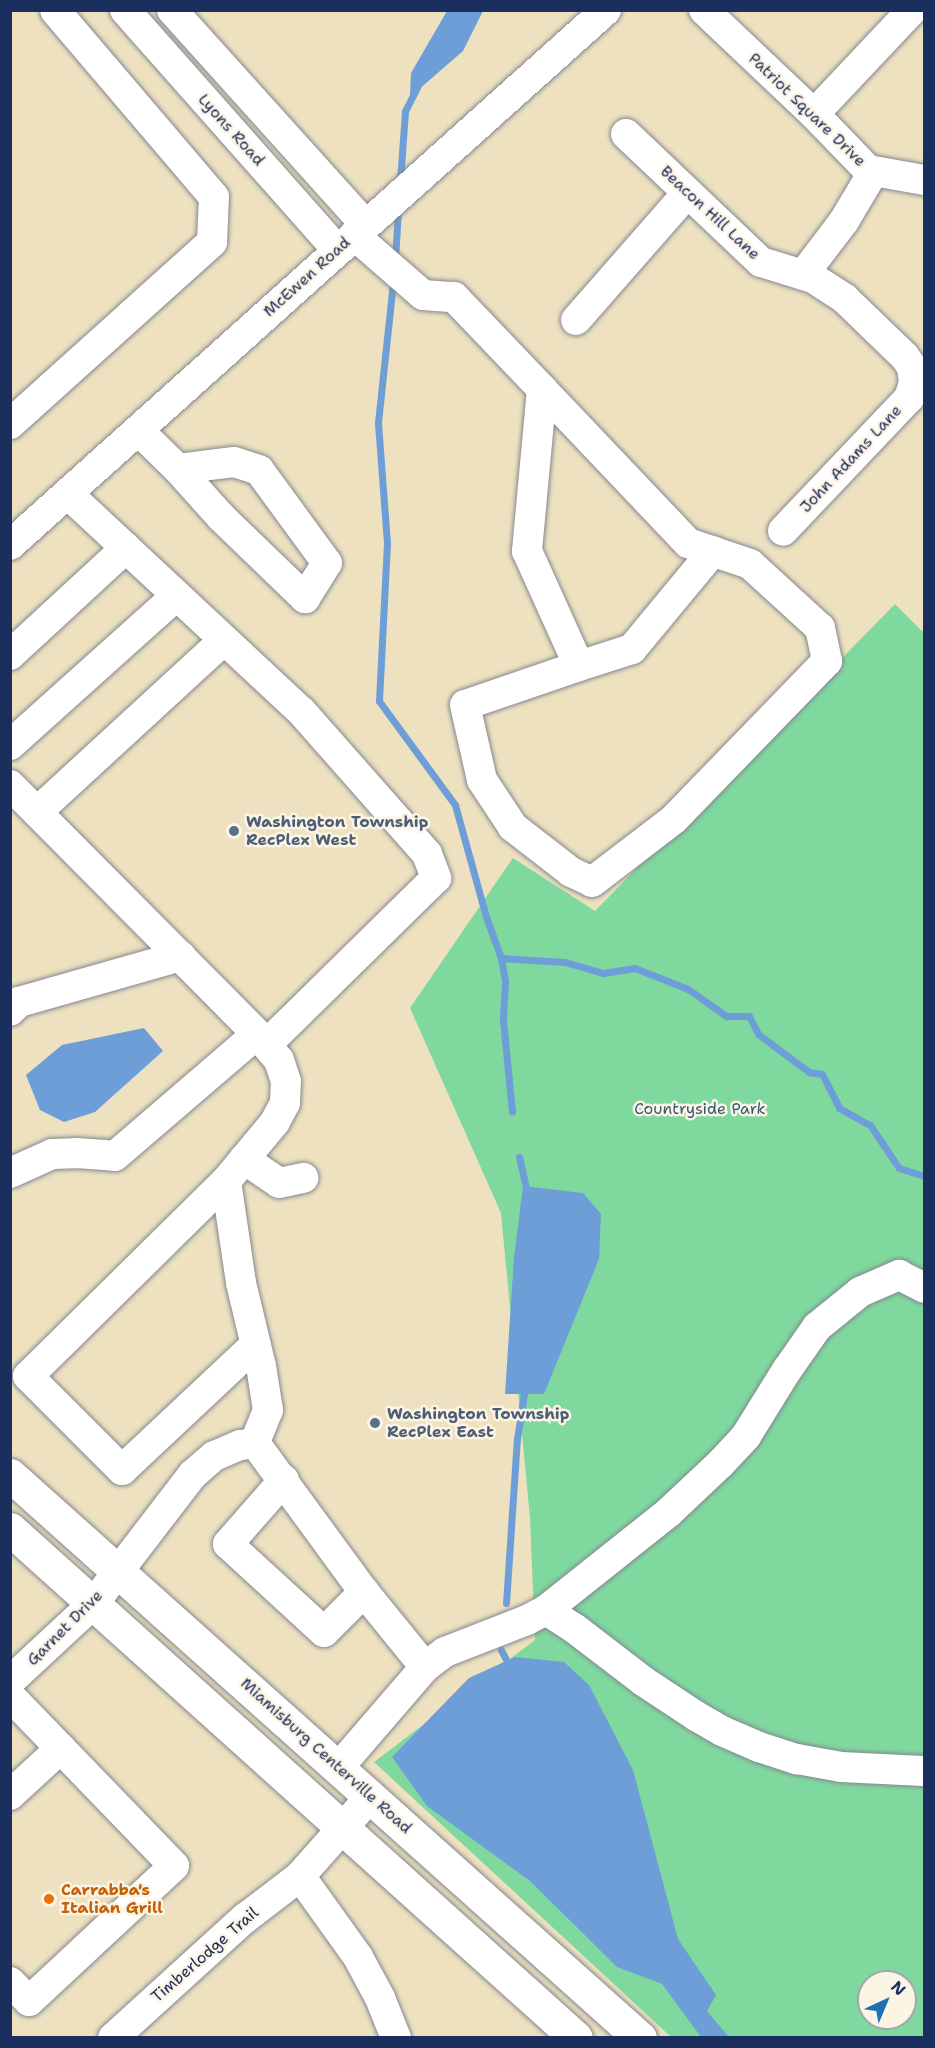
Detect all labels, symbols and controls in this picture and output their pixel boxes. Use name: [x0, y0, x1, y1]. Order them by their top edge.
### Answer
street label: Patriot Square Drive: [744, 49, 870, 171]
street label: Lyons Road: [194, 90, 268, 170]
street label: Beacon Hill Lane: [656, 162, 764, 264]
street label: McEwen Road: [260, 233, 354, 321]
street label: John Adams Lane: [796, 401, 906, 517]
place label: Washington Township RecPlex West: [246, 812, 428, 850]
marker: Washington Township RecPlex West: [227, 824, 241, 838]
park label: Countryside Park: [634, 1099, 766, 1119]
place label: Washington Township RecPlex East: [387, 1404, 569, 1442]
marker: Washington Township RecPlex East: [368, 1416, 382, 1430]
street label: Garnet Drive: [23, 1586, 107, 1670]
street label: Miamisburg Centerville Road: [236, 1674, 416, 1838]
place label: Carrabba's Italian Grill: [61, 1880, 163, 1918]
marker: Carrabba's Italian Grill: [42, 1892, 56, 1906]
street label: Timberlodge Trail: [148, 1903, 262, 2007]
north arrow: [857, 1970, 917, 2030]
text: N: [887, 1976, 910, 2000]

